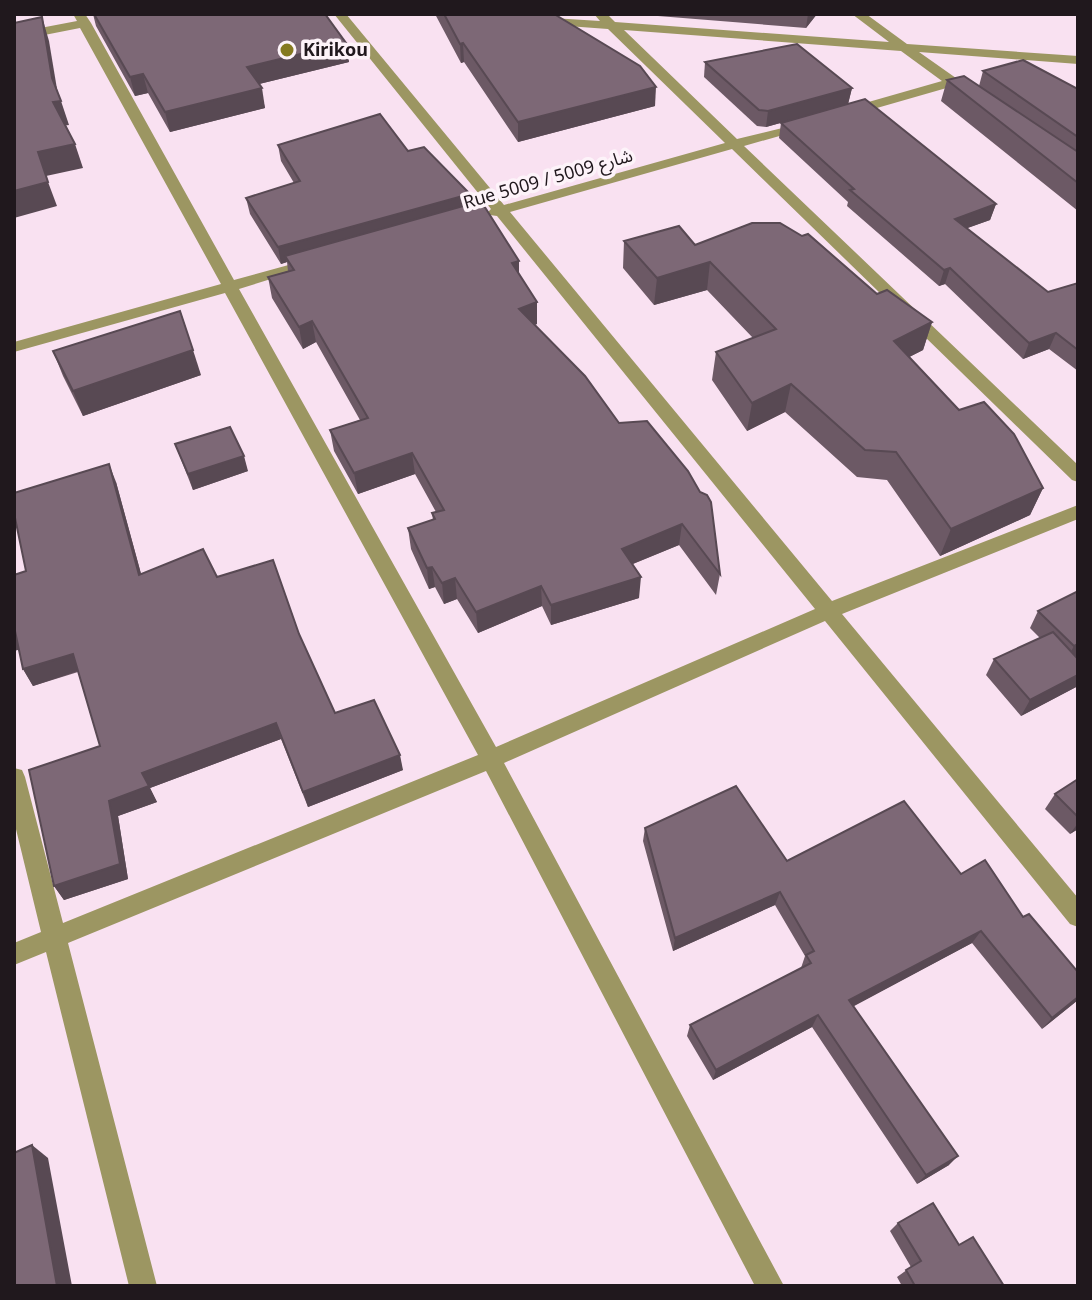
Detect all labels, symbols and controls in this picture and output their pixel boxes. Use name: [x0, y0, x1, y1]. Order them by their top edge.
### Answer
place label: Kirikou: [303, 37, 368, 61]
marker: Kirikou: [278, 41, 296, 59]
street label: Rue 5009 / شارع 5009: [460, 142, 636, 217]

